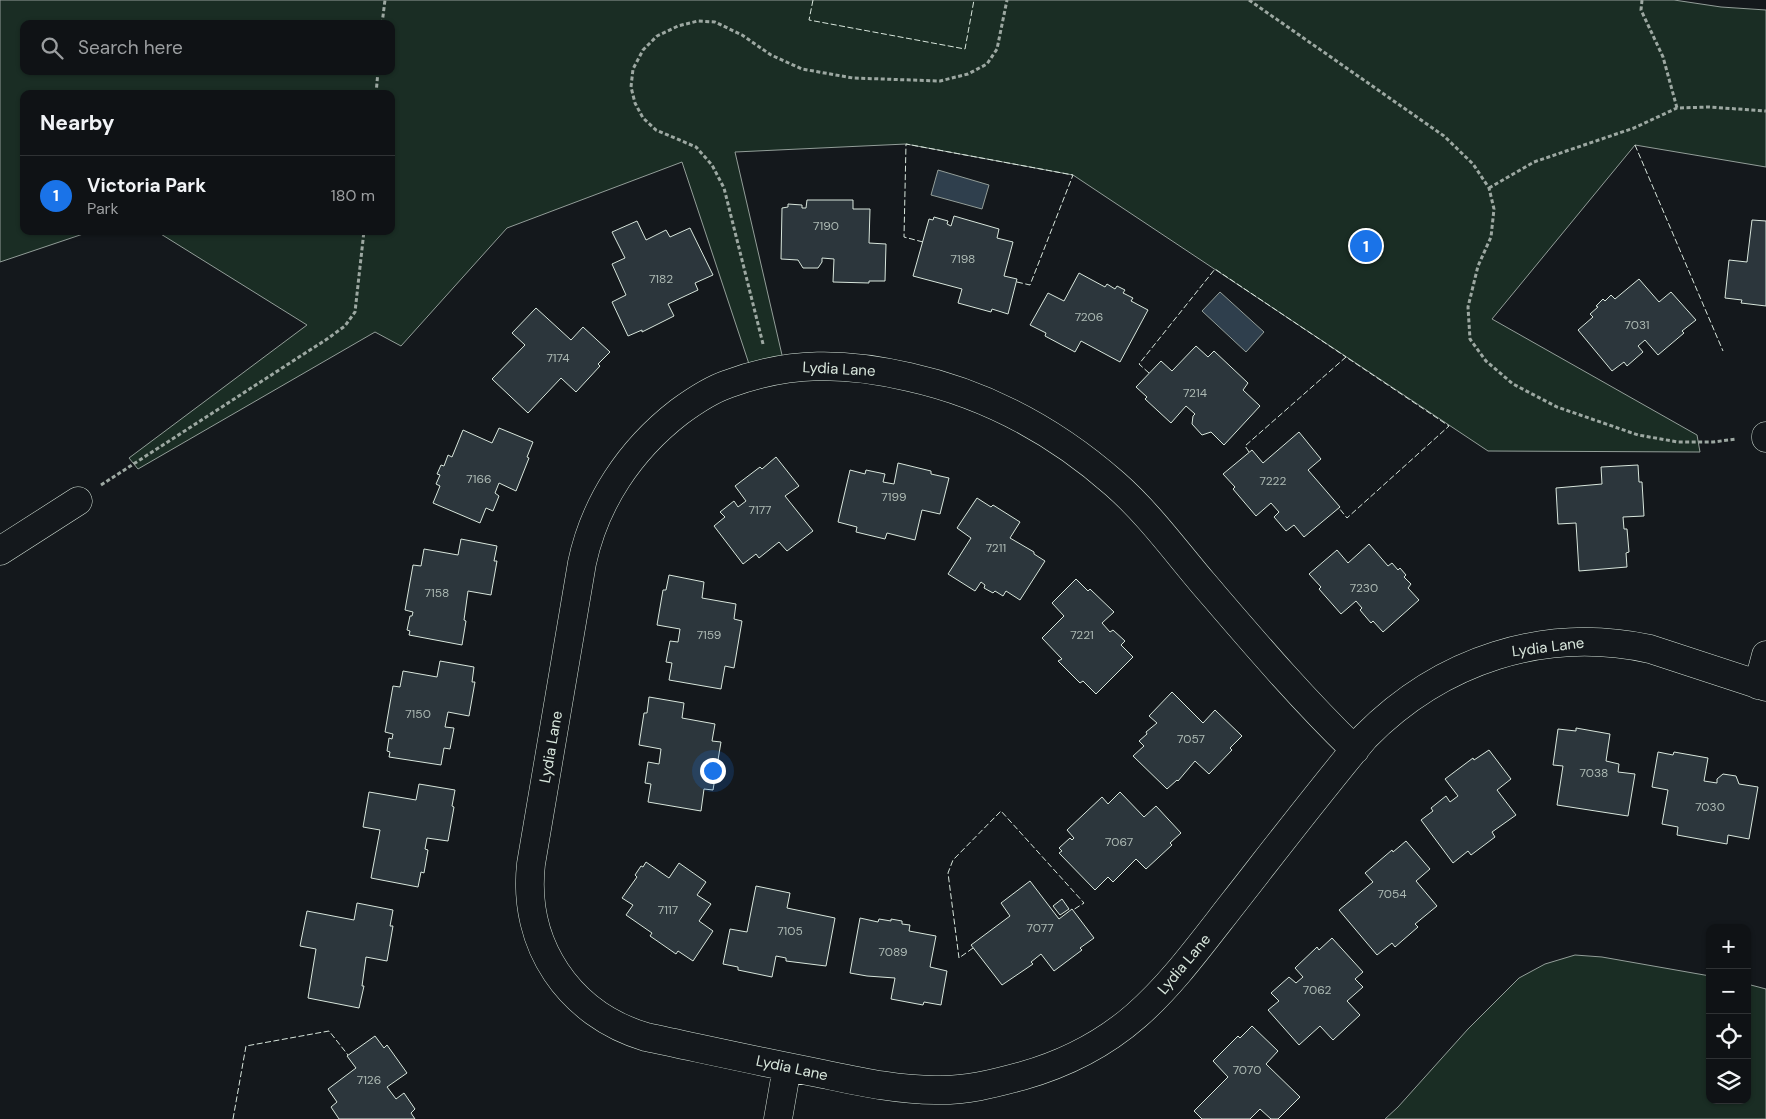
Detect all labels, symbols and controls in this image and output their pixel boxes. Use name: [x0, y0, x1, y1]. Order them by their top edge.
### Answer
search box: [20, 20, 395, 75]
icon: search: [38, 34, 66, 62]
text: Search here: [78, 35, 183, 60]
text: Nearby: [40, 109, 114, 137]
text: Victoria Park: [87, 173, 206, 198]
text: 1: [53, 185, 59, 206]
text: 180 m: [331, 185, 375, 206]
text: Park: [87, 198, 119, 219]
house number: 7190: [813, 218, 839, 234]
pin: 1: [1350, 227, 1382, 265]
house number: 7198: [951, 251, 975, 267]
house number: 7182: [649, 271, 673, 287]
house number: 7206: [1075, 309, 1103, 325]
house number: 7031: [1624, 317, 1650, 333]
house number: 7174: [546, 350, 570, 366]
street label: Lydia Lane: [802, 357, 876, 381]
house number: 7214: [1183, 385, 1207, 401]
house number: 7166: [466, 471, 492, 487]
house number: 7222: [1260, 473, 1286, 489]
house number: 7199: [881, 489, 907, 505]
house number: 7177: [748, 502, 772, 518]
house number: 7211: [986, 540, 1006, 556]
house number: 7230: [1350, 580, 1378, 596]
house number: 7158: [425, 585, 449, 601]
house number: 7159: [697, 627, 721, 643]
house number: 7221: [1070, 627, 1094, 643]
street label: Lydia Lane: [1511, 633, 1585, 661]
house number: 7150: [405, 706, 431, 722]
street label: Lydia Lane: [535, 709, 567, 785]
house number: 7057: [1177, 731, 1205, 747]
your location: [700, 758, 726, 784]
house number: 7038: [1580, 765, 1608, 781]
house number: 7030: [1695, 799, 1725, 815]
house number: 7067: [1105, 834, 1133, 850]
house number: 7054: [1377, 886, 1407, 902]
house number: 7117: [658, 902, 678, 918]
house number: 7077: [1026, 920, 1054, 936]
house number: 7105: [777, 923, 803, 939]
map controls: [1706, 924, 1751, 1104]
button: +: [1706, 924, 1751, 969]
street label: Lydia Lane: [1153, 930, 1215, 998]
house number: 7089: [879, 944, 907, 960]
button: −: [1706, 969, 1751, 1014]
house number: 7062: [1303, 982, 1331, 998]
button: locate: [1706, 1014, 1751, 1059]
street label: Lydia Lane: [754, 1051, 830, 1085]
button: layers: [1706, 1059, 1751, 1104]
house number: 7070: [1233, 1062, 1261, 1078]
house number: 7126: [357, 1072, 381, 1088]

